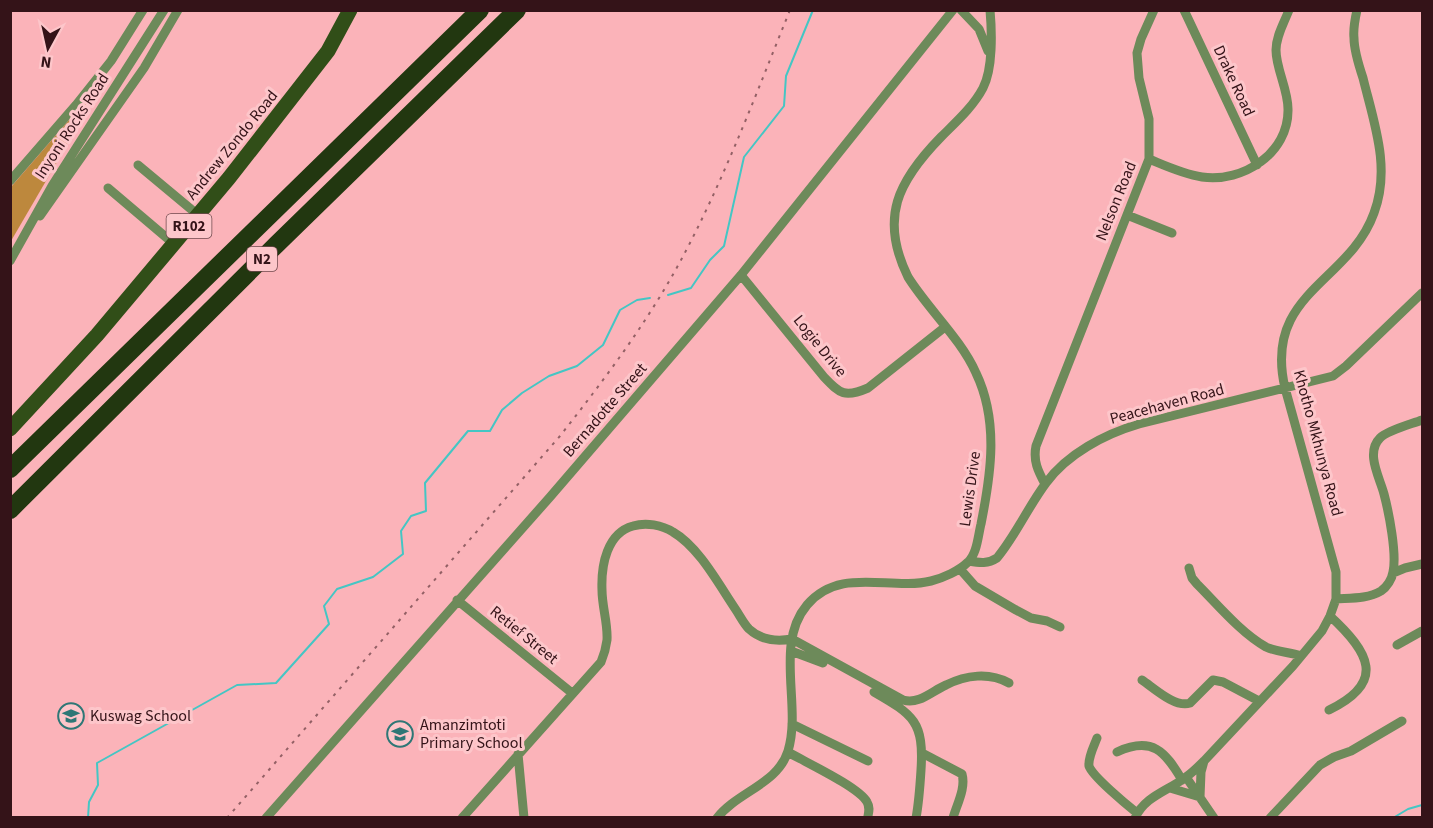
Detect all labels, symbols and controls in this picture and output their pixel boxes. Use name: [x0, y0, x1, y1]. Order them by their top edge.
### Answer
north arrow: [18, 18, 78, 78]
street label: Drake Road: [1208, 42, 1260, 120]
text: N: [39, 50, 53, 73]
street label: Inyoni Rocks Road: [30, 69, 114, 183]
street label: Andrew Zondo Road: [181, 86, 283, 204]
street label: Nelson Road: [1090, 158, 1142, 244]
road number: R102: [166, 214, 212, 238]
road number: N2: [247, 247, 277, 271]
street label: Logie Drive: [788, 310, 852, 382]
street label: Bernadotte Street: [558, 358, 653, 462]
street label: Khotho Mkhunya Road: [1288, 367, 1348, 519]
street label: Peacehaven Road: [1107, 378, 1227, 430]
street label: Lewis Drive: [954, 450, 986, 528]
street label: Retief Street: [485, 601, 563, 670]
school or university icon: Kuswag School: [56, 701, 86, 731]
place label: Kuswag School: [90, 705, 191, 727]
place label: Amanzimtoti Primary School: [420, 714, 522, 754]
school or university icon: Amanzimtoti Primary School: [385, 719, 415, 749]

